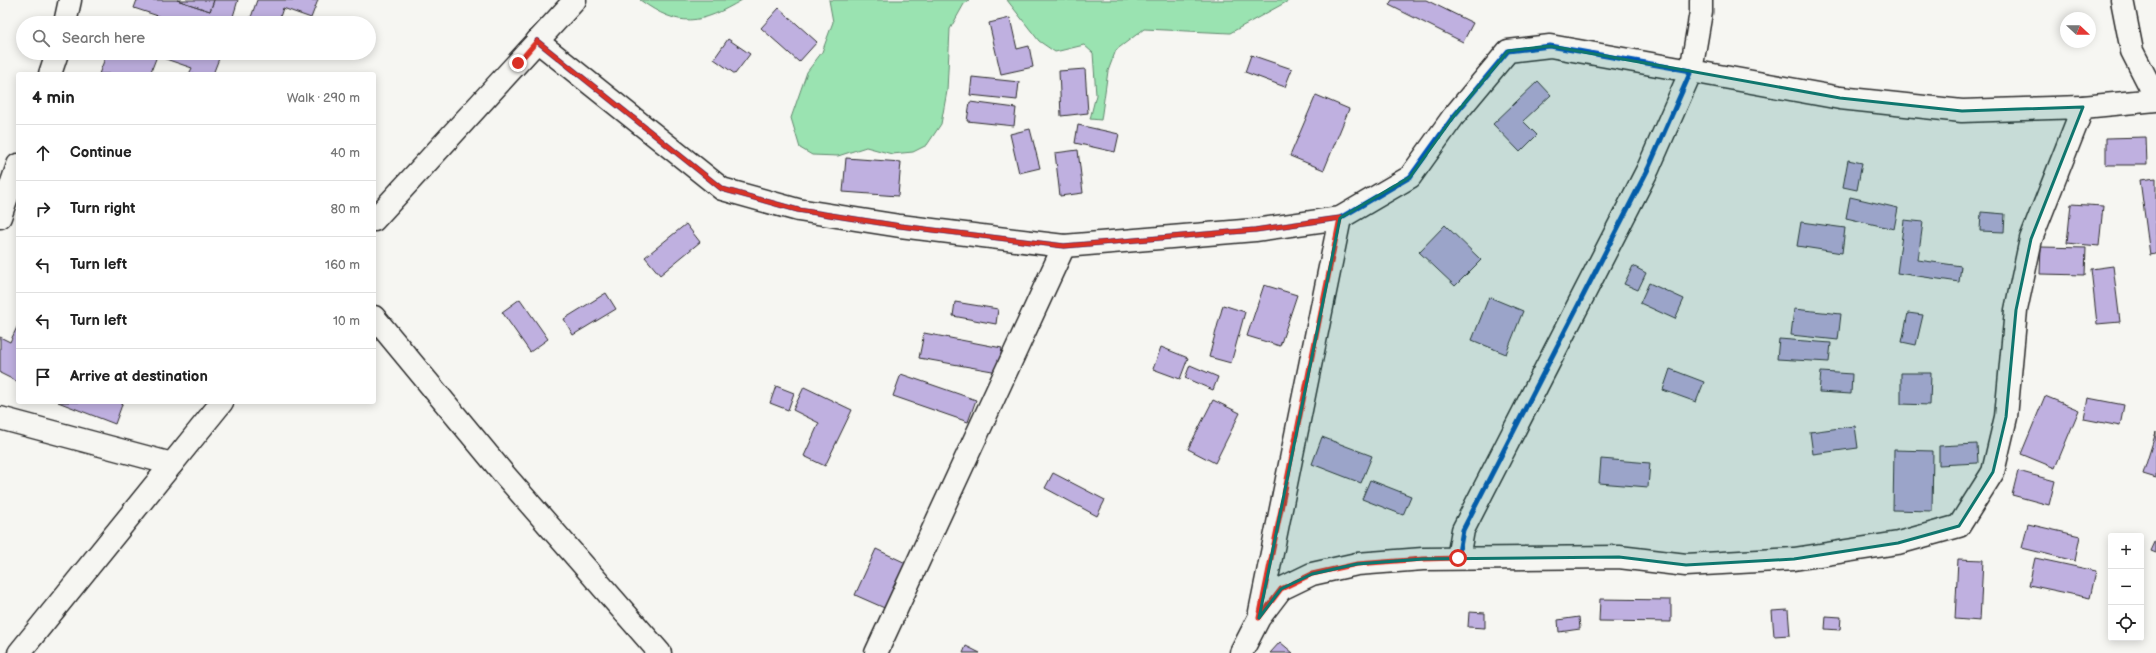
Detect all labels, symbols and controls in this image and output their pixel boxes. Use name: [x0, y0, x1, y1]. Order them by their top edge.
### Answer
north arrow: [2060, 12, 2096, 48]
search box: [16, 16, 376, 60]
icon: search: [30, 27, 52, 49]
text: Search here: [62, 29, 145, 48]
route end: [509, 54, 527, 72]
text: 4 min: [32, 88, 75, 108]
text: Walk · 290 m: [287, 90, 360, 106]
icon: ahead: [32, 142, 54, 164]
text: Continue: [70, 143, 132, 162]
text: 40 m: [330, 145, 360, 161]
icon: right: [32, 198, 54, 220]
text: Turn right: [70, 199, 135, 218]
text: 80 m: [331, 201, 360, 217]
icon: left: [32, 254, 54, 276]
text: Turn left: [70, 255, 127, 274]
text: 160 m: [325, 257, 360, 273]
icon: left: [32, 310, 54, 332]
text: Turn left: [70, 311, 127, 330]
text: 10 m: [333, 313, 360, 329]
icon: arrive: [32, 366, 54, 388]
text: Arrive at destination: [70, 367, 208, 386]
map controls: [2108, 533, 2144, 641]
button: +: [2108, 533, 2144, 569]
route start: [1449, 549, 1467, 567]
button: −: [2108, 569, 2144, 605]
button: locate: [2108, 605, 2144, 641]

